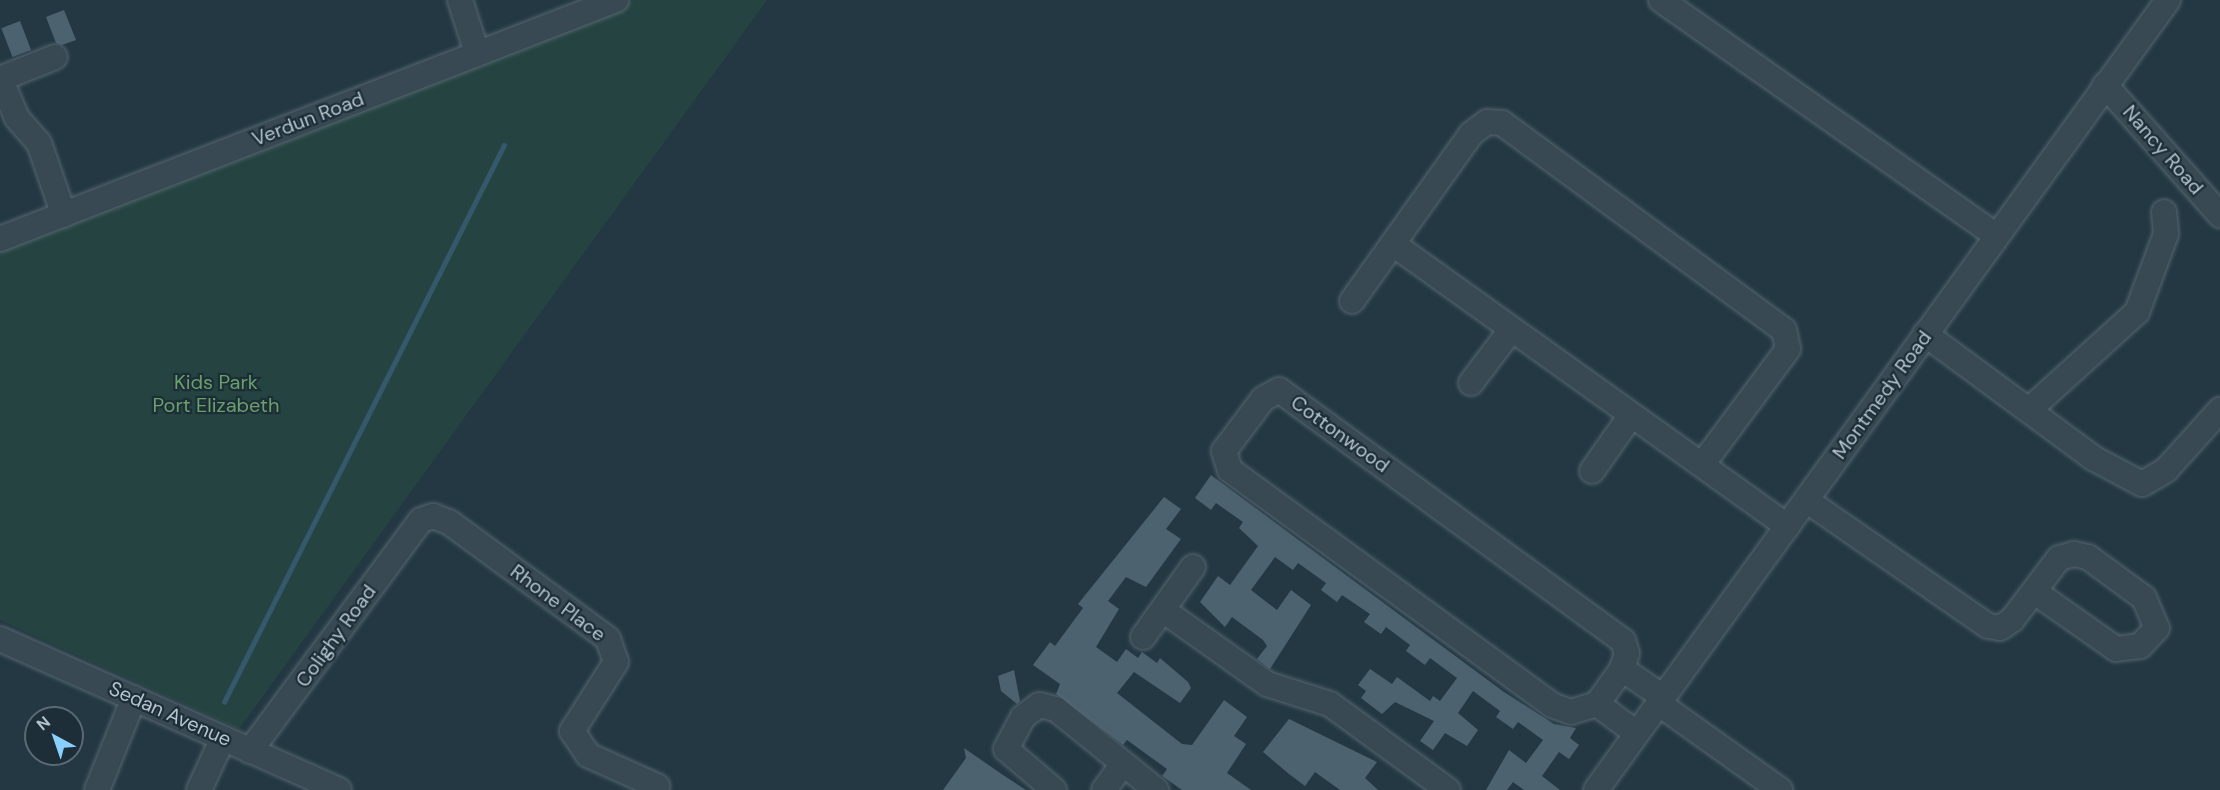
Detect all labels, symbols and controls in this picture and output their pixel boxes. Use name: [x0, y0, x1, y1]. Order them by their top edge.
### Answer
street label: Verdun Road: [249, 87, 367, 151]
street label: Nancy Road: [2118, 100, 2208, 200]
street label: Montmedy Road: [1827, 326, 1937, 464]
park label: Kids Park Port Elizabeth: [153, 370, 279, 417]
street label: Cottonwood: [1286, 390, 1394, 478]
street label: Rhone Place: [506, 559, 610, 647]
street label: Colighy Road: [291, 580, 381, 692]
street label: Sedan Avenue: [105, 676, 235, 752]
north arrow: [24, 706, 84, 766]
text: N: [32, 712, 55, 735]

